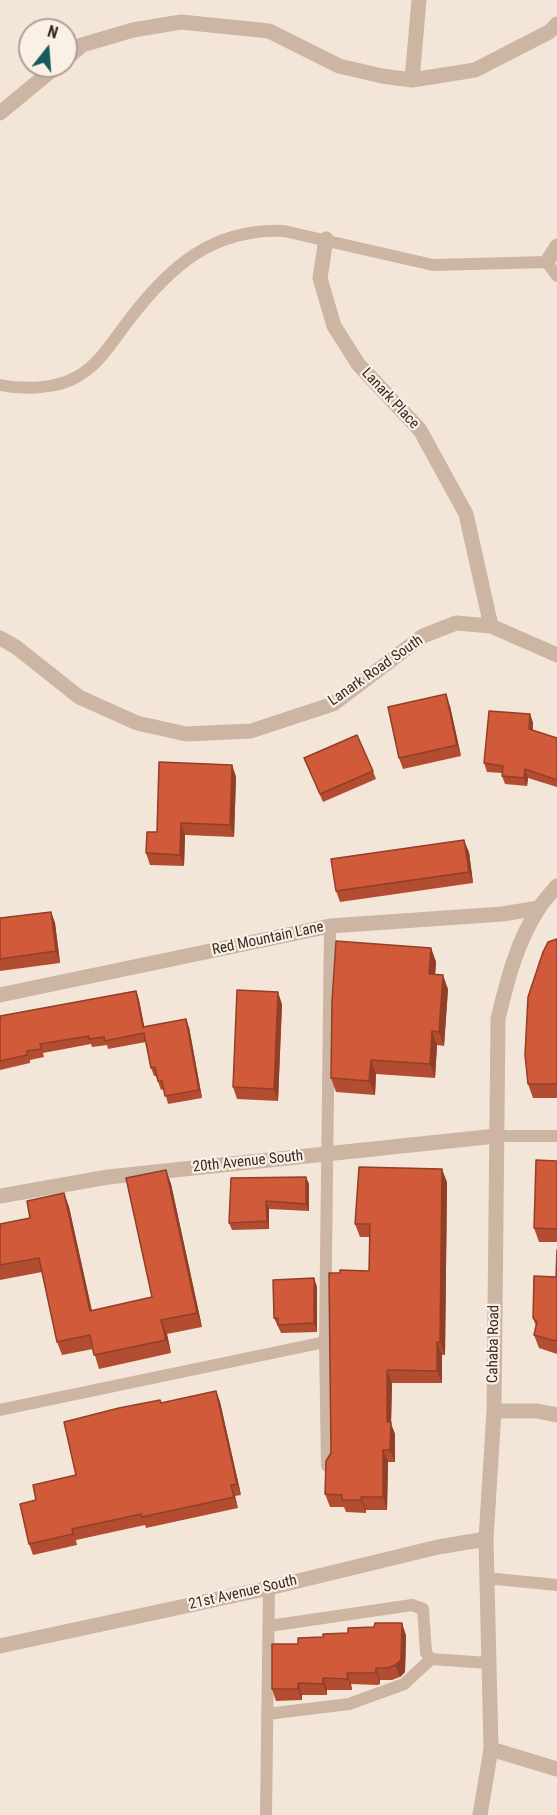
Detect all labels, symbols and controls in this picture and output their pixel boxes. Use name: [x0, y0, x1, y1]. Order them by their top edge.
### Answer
north arrow: [18, 18, 78, 78]
text: N: [45, 22, 60, 43]
street label: Lanark Place: [357, 365, 423, 433]
street label: Lanark Road South: [325, 632, 427, 710]
street label: Red Mountain Lane: [211, 918, 325, 960]
street label: 20th Avenue South: [192, 1147, 304, 1177]
street label: Cahaba Road: [484, 1305, 504, 1383]
street label: 21st Avenue South: [187, 1572, 299, 1614]

